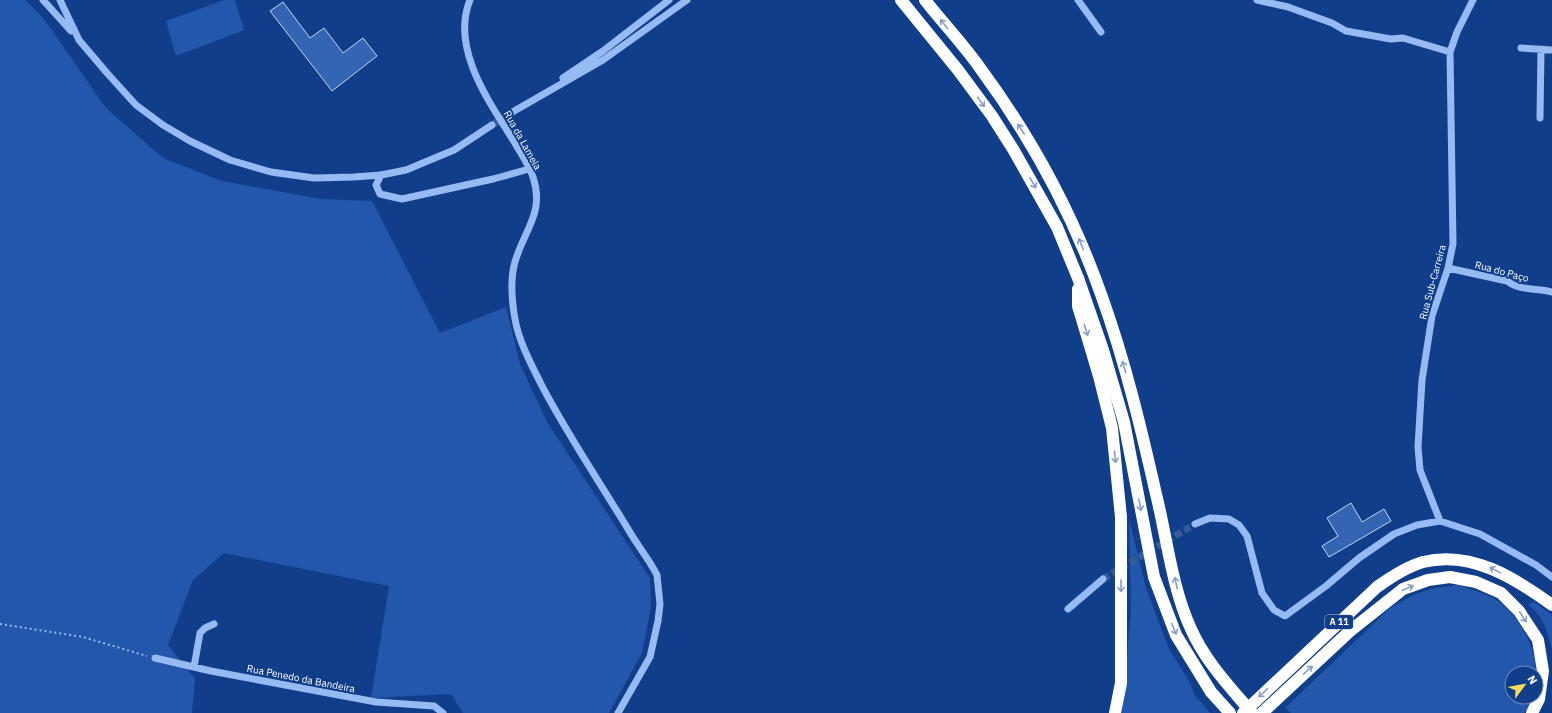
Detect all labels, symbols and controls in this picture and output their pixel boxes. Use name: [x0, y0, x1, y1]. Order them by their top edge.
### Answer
one-way arrow: [940, 19, 949, 30]
one-way arrow: [977, 96, 985, 107]
street label: Rua da Lamela: [501, 108, 545, 173]
one-way arrow: [1017, 124, 1025, 135]
one-way arrow: [1029, 177, 1037, 189]
one-way arrow: [1076, 239, 1084, 251]
street label: Rua Sub-Carreira: [1416, 243, 1449, 321]
street label: Rua do Paço: [1473, 258, 1531, 285]
one-way arrow: [1083, 324, 1090, 337]
one-way arrow: [1120, 361, 1127, 374]
one-way arrow: [1111, 450, 1118, 463]
one-way arrow: [1136, 498, 1144, 511]
one-way arrow: [1489, 566, 1501, 573]
one-way arrow: [1171, 577, 1179, 590]
one-way arrow: [1117, 579, 1125, 592]
one-way arrow: [1401, 583, 1413, 591]
one-way arrow: [1519, 611, 1527, 623]
road number: A 11: [1325, 615, 1353, 629]
one-way arrow: [1171, 623, 1178, 635]
street label: Rua Penedo da Bandeira: [246, 662, 357, 695]
one-way arrow: [1303, 665, 1313, 675]
north arrow: [1504, 665, 1544, 705]
text: N: [1524, 673, 1541, 687]
one-way arrow: [1258, 688, 1268, 698]

